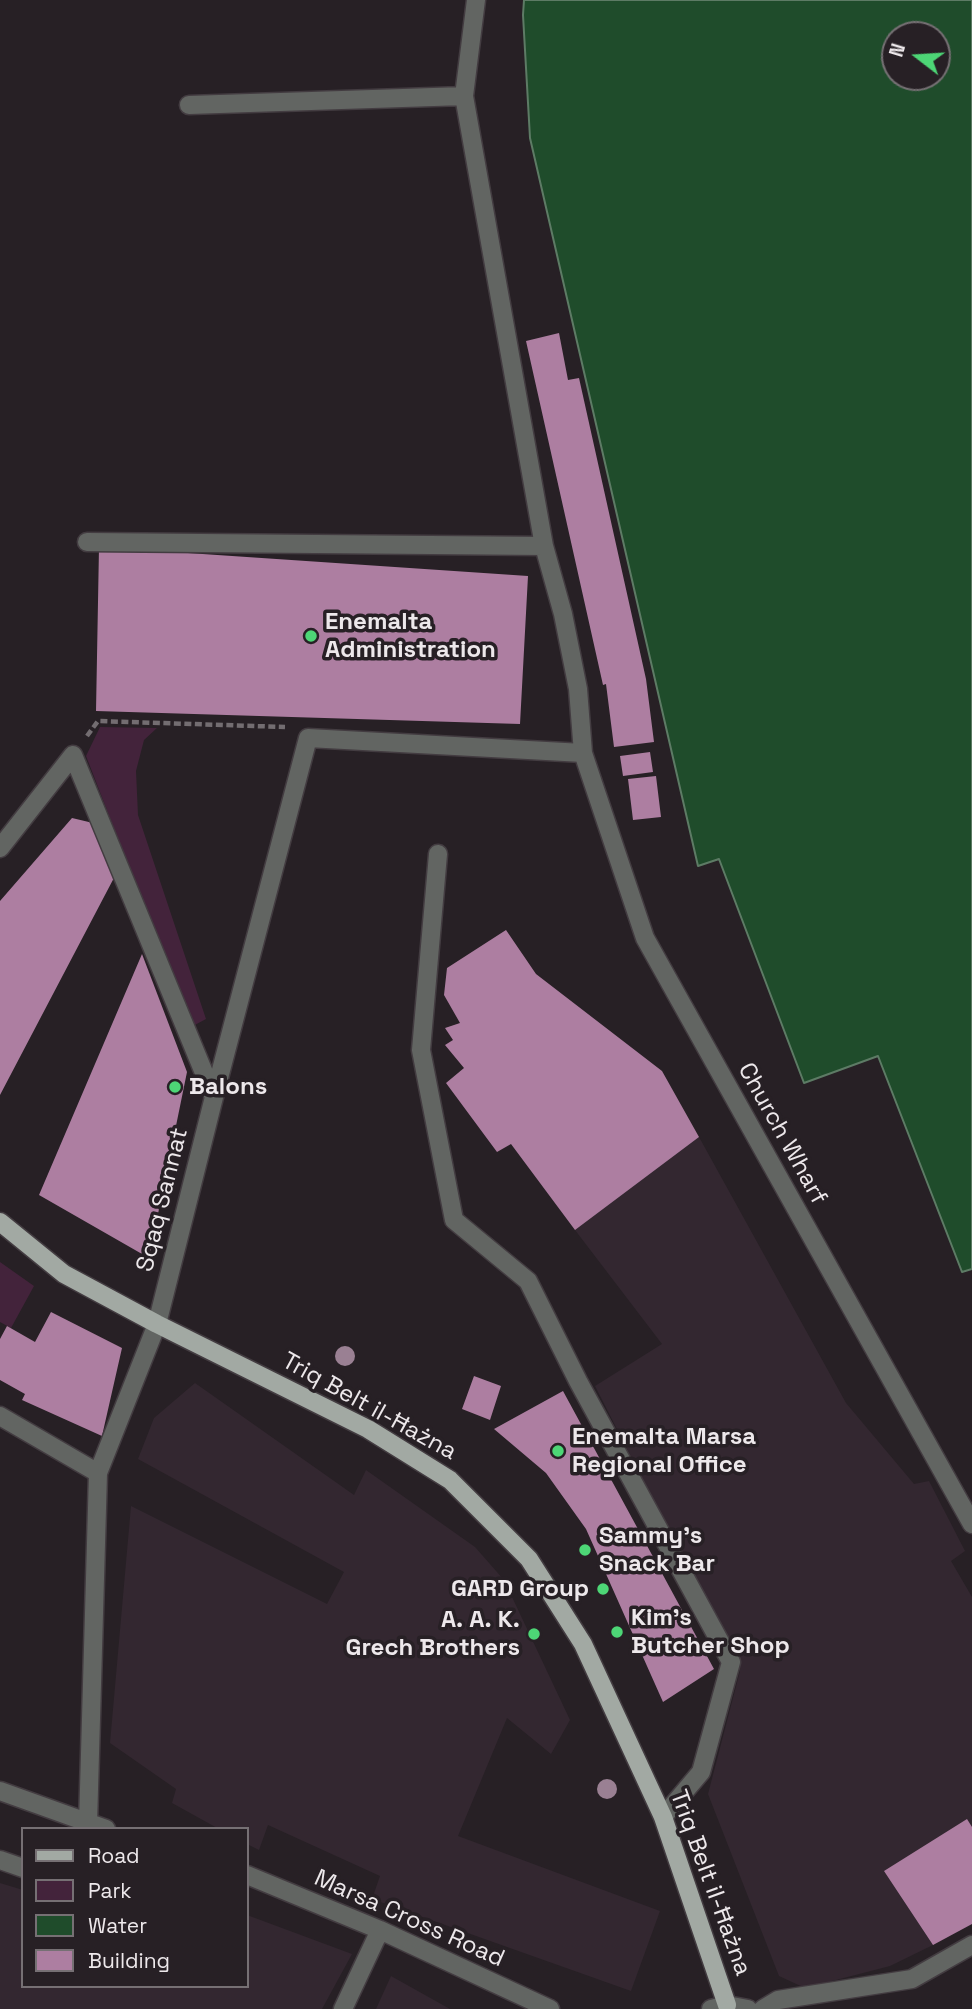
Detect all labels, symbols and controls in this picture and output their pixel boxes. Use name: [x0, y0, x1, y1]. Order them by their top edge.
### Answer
north arrow: [881, 21, 951, 91]
text: N: [884, 41, 911, 60]
place label: Enemalta Administration: [325, 608, 496, 664]
marker: Enemalta Administration: [303, 628, 319, 644]
street label: Church Wharf: [731, 1058, 833, 1210]
place label: Balons: [189, 1073, 267, 1101]
marker: Balons: [167, 1079, 183, 1095]
street label: Sqaq Sannat: [131, 1125, 195, 1275]
street label: Triq Belt il-Ħażna: [277, 1347, 461, 1467]
place label: Enemalta Marsa Regional Office: [572, 1423, 756, 1479]
marker: Enemalta Marsa Regional Office: [550, 1443, 566, 1459]
place label: Sammy's Snack Bar: [599, 1522, 715, 1578]
marker: Sammy's Snack Bar: [577, 1542, 593, 1558]
place label: GARD Group: [451, 1575, 589, 1603]
marker: GARD Group: [595, 1581, 611, 1597]
place label: Kim's Butcher Shop: [631, 1604, 790, 1660]
place label: A. A. K. Grech Brothers: [346, 1606, 520, 1662]
marker: Kim's Butcher Shop: [609, 1624, 625, 1640]
marker: A. A. K. Grech Brothers: [526, 1626, 542, 1642]
street label: Triq Belt il-Ħażna: [663, 1786, 757, 1980]
legend: [21, 1827, 248, 1988]
text: Road: [88, 1842, 140, 1869]
street label: Marsa Cross Road: [309, 1864, 509, 1974]
text: Park: [88, 1877, 132, 1904]
text: Water: [88, 1912, 147, 1939]
text: Building: [88, 1947, 170, 1974]

